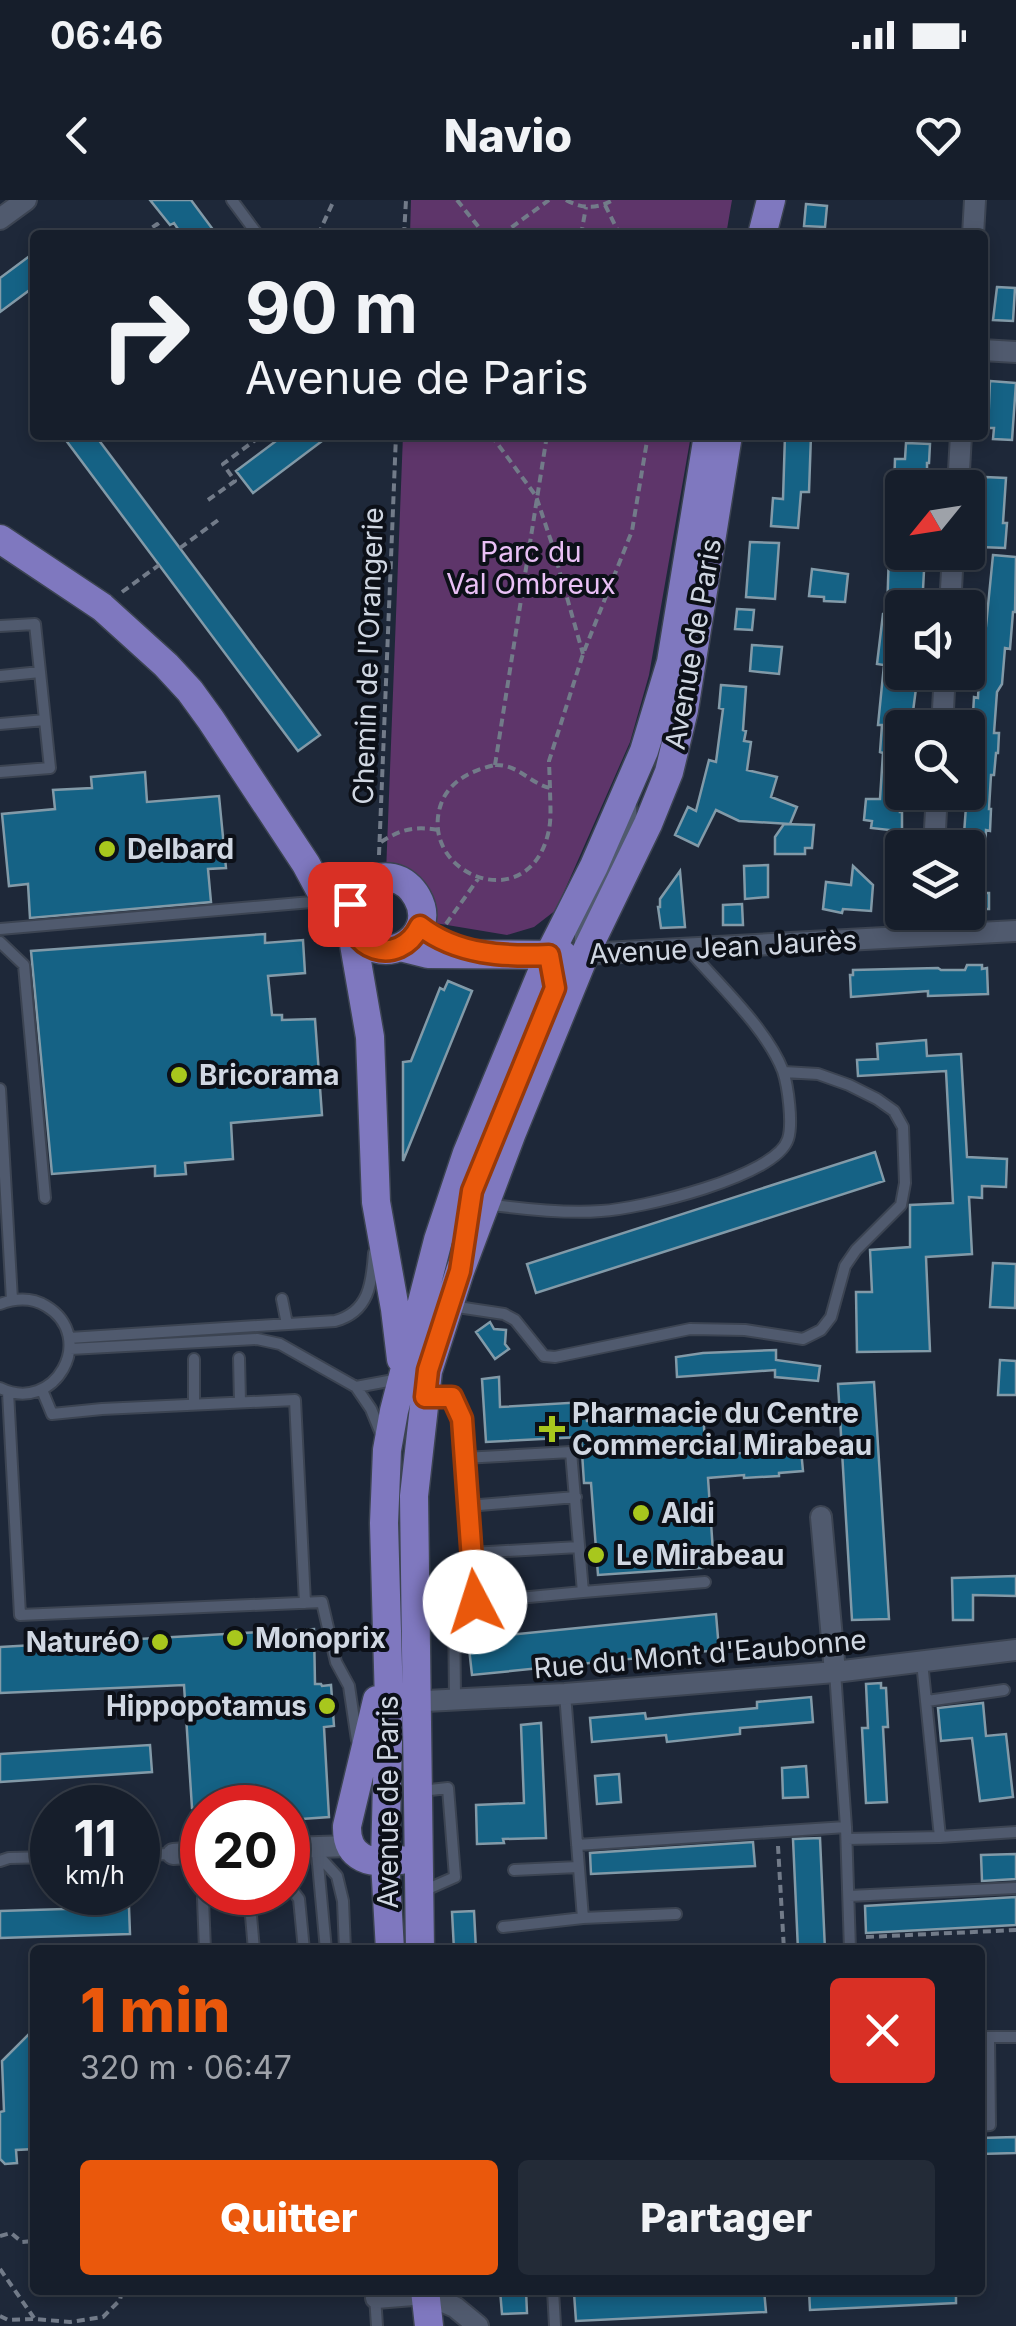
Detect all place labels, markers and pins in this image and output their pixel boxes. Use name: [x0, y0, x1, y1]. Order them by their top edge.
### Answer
place label: Delbard: [127, 832, 234, 866]
marker: Delbard: [96, 838, 118, 860]
pin: [308, 862, 393, 947]
place label: Bricorama: [199, 1058, 339, 1092]
marker: Bricorama: [168, 1064, 190, 1086]
place label: Pharmacie du Centre Commercial Mirabeau: [572, 1396, 872, 1462]
marker: Pharmacie du Centre Commercial Mirabeau: [541, 1418, 563, 1440]
place label: Aldi: [661, 1496, 715, 1530]
marker: Aldi: [630, 1502, 652, 1524]
place label: Le Mirabeau: [616, 1538, 784, 1572]
marker: Le Mirabeau: [585, 1544, 607, 1566]
place label: Monoprix: [255, 1621, 386, 1655]
place label: NaturéO: [26, 1625, 140, 1659]
marker: Monoprix: [224, 1627, 246, 1649]
marker: NaturéO: [149, 1631, 171, 1653]
place label: Hippopotamus: [106, 1689, 307, 1723]
marker: Hippopotamus: [316, 1695, 338, 1717]

